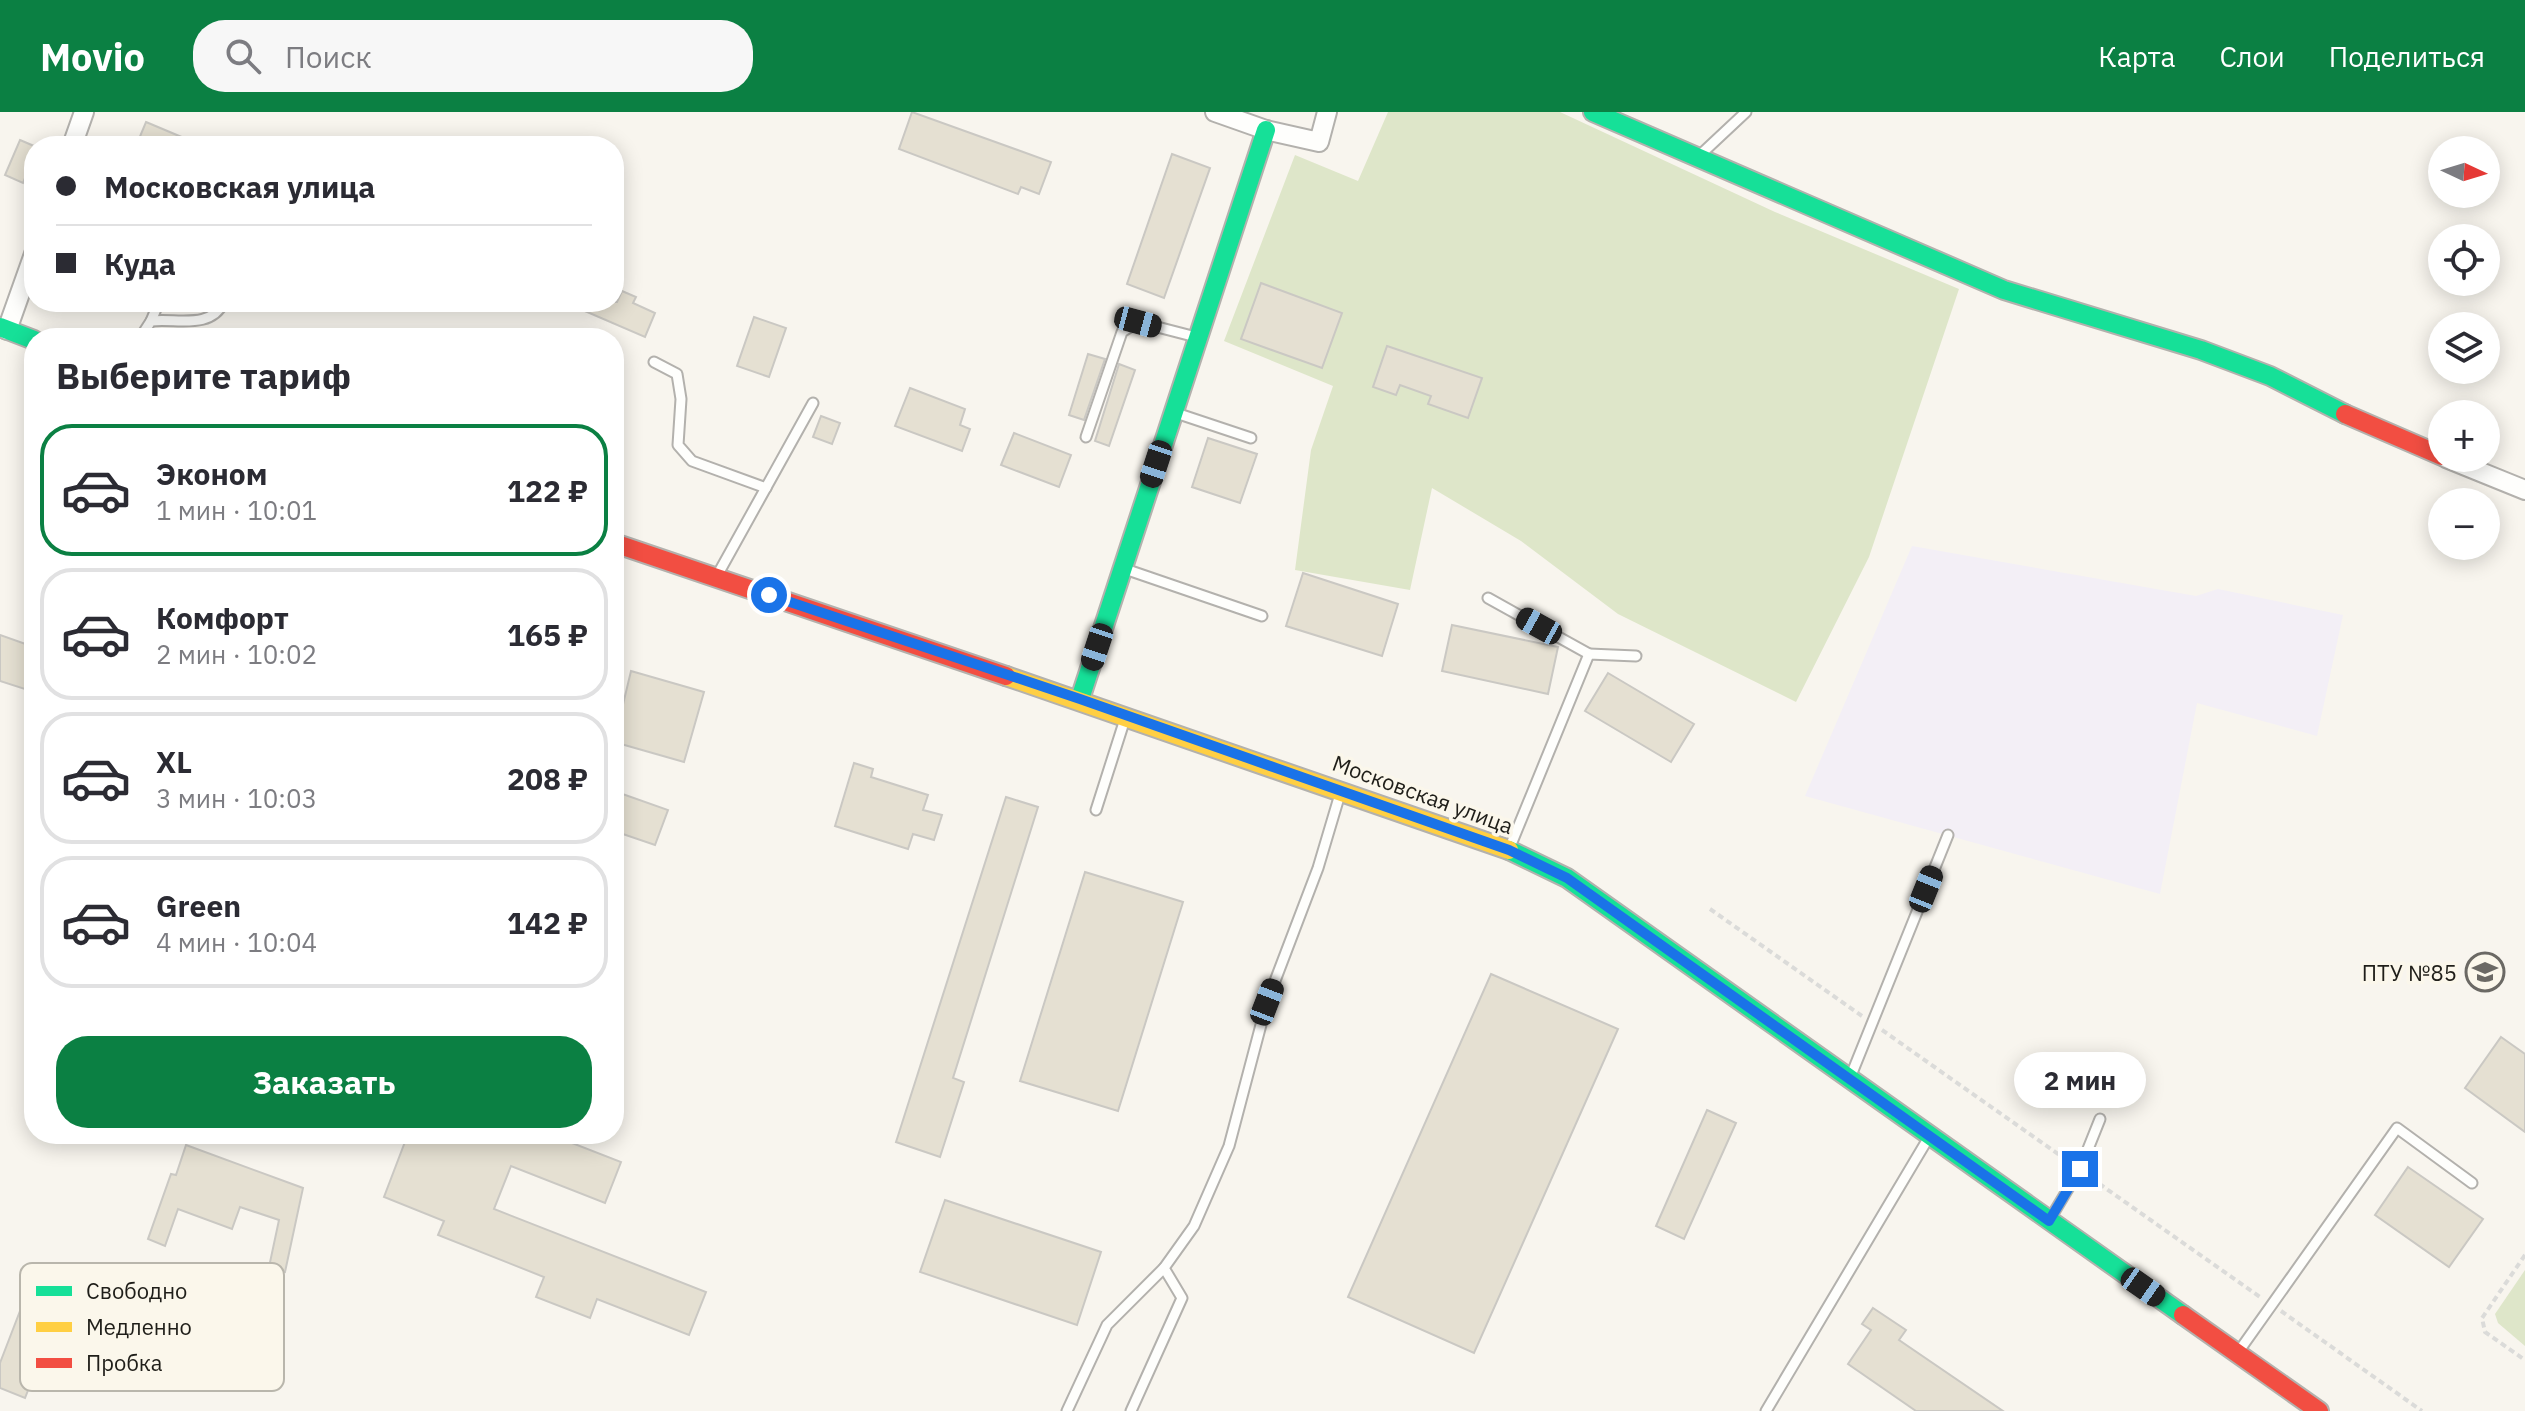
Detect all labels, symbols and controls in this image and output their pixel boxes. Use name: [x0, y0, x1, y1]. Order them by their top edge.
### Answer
search box: [193, 20, 753, 92]
text: Movio: [40, 32, 145, 81]
icon: search: [221, 34, 265, 78]
text: Поиск: [285, 37, 372, 76]
text: Карта: [2098, 38, 2175, 75]
text: Слои: [2219, 38, 2285, 75]
text: Поделиться: [2329, 38, 2485, 75]
north arrow: [2428, 136, 2500, 208]
map controls: [2428, 136, 2500, 560]
text: Московская улица: [104, 167, 375, 206]
button: locate: [2428, 224, 2500, 296]
text: Куда: [104, 244, 176, 283]
car: [1112, 304, 1164, 340]
button: layers: [2428, 312, 2500, 384]
text: Выберите тариф: [56, 352, 351, 399]
button: +: [2428, 400, 2500, 472]
car: [1137, 437, 1175, 491]
icon: car: [60, 454, 132, 526]
text: Эконом: [156, 454, 267, 493]
text: 122 ₽: [507, 471, 588, 510]
button: −: [2428, 488, 2500, 560]
text: 1 мин · 10:01: [156, 493, 317, 527]
route start: [751, 577, 787, 613]
icon: car: [60, 598, 132, 670]
text: Комфорт: [156, 598, 289, 637]
car: [1512, 604, 1566, 648]
text: 165 ₽: [507, 615, 588, 654]
car: [1078, 620, 1116, 674]
text: 2 мин · 10:02: [156, 637, 317, 671]
icon: car: [60, 742, 132, 814]
text: XL: [156, 742, 192, 781]
street label: Московская улица: [1329, 748, 1518, 840]
text: 208 ₽: [507, 759, 588, 798]
text: 3 мин · 10:03: [156, 781, 317, 815]
car: [1906, 862, 1946, 916]
icon: car: [60, 886, 132, 958]
text: Green: [156, 886, 241, 925]
text: 142 ₽: [507, 903, 588, 942]
text: 4 мин · 10:04: [156, 925, 317, 959]
school or university icon: ПТУ №85: [2464, 951, 2506, 993]
place label: ПТУ №85: [2362, 958, 2457, 987]
car: [1247, 975, 1287, 1029]
button: Заказать: [56, 1036, 592, 1128]
callout: 2 мин: [2014, 1053, 2146, 1109]
text: 2 мин: [2044, 1063, 2116, 1097]
route end: [2062, 1151, 2098, 1187]
legend: [20, 1263, 284, 1391]
car: [2116, 1263, 2170, 1311]
text: Свободно: [86, 1276, 187, 1305]
text: Медленно: [86, 1312, 192, 1341]
text: Пробка: [86, 1348, 163, 1377]

